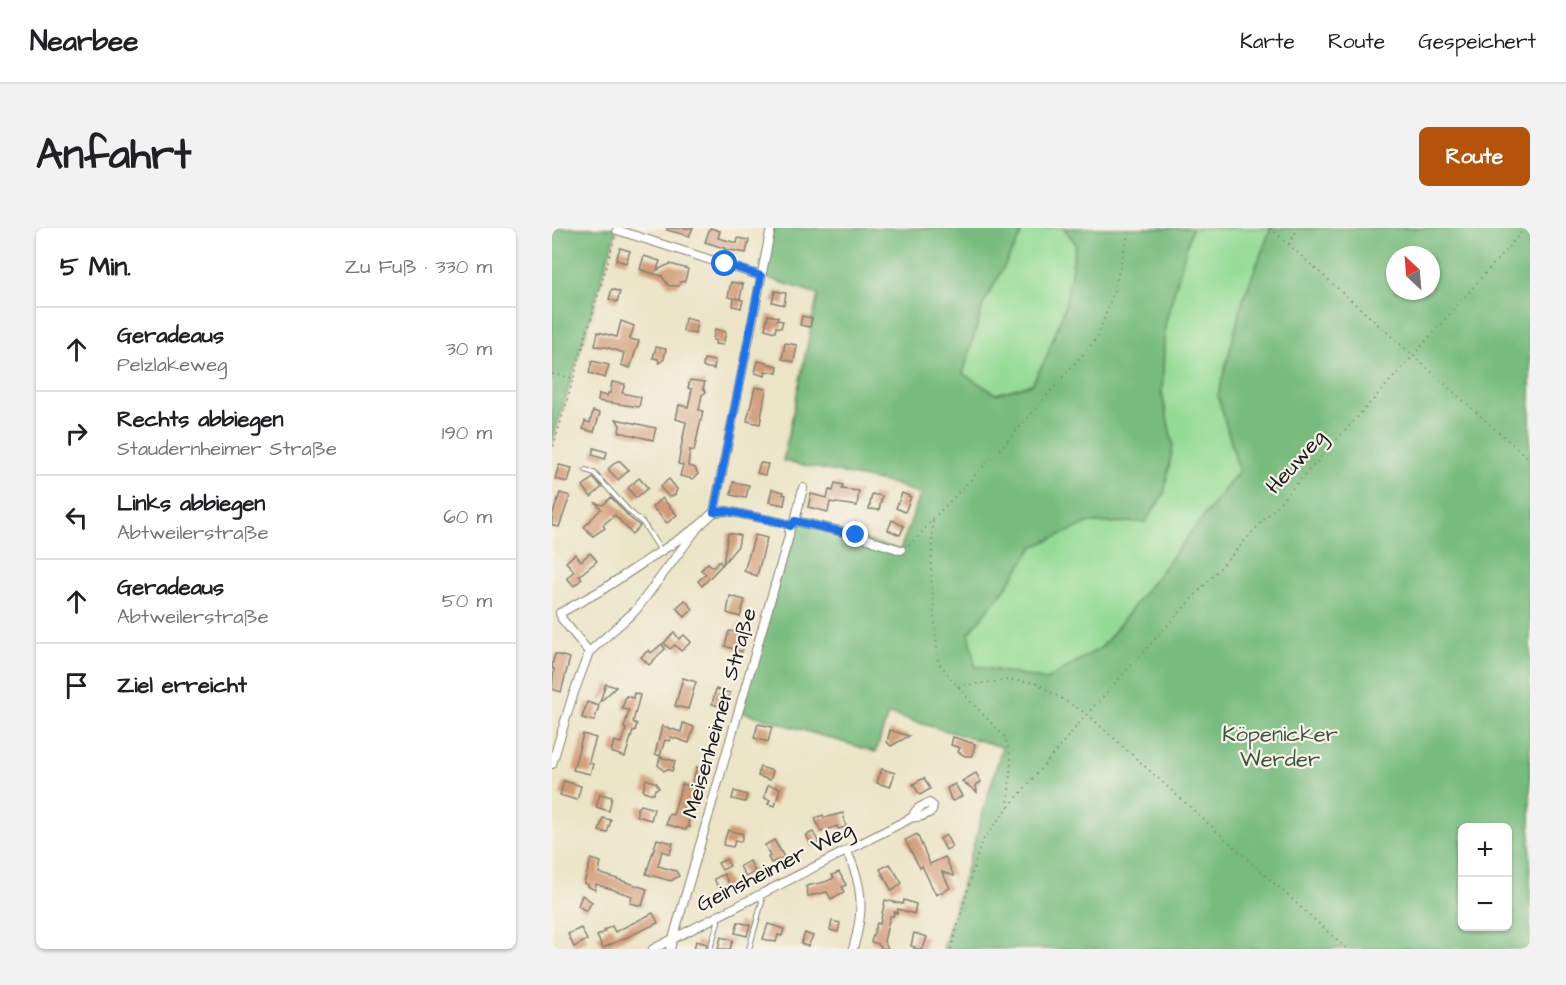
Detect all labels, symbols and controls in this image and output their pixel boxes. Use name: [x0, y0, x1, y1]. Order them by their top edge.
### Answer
text: Nearbee: [30, 22, 138, 61]
text: Karte: [1240, 27, 1295, 56]
text: Route: [1328, 27, 1385, 56]
text: Gespeichert: [1418, 27, 1536, 56]
text: Anfahrt: [36, 127, 191, 185]
button: Route: [1419, 127, 1530, 186]
north arrow: [1386, 246, 1440, 300]
text: 5 Min.: [60, 249, 131, 285]
route start: [711, 250, 737, 276]
text: Zu Fuß · 330 m: [345, 253, 492, 281]
text: Geradeaus: [117, 320, 224, 351]
icon: ahead: [60, 333, 93, 366]
text: 30 m: [446, 335, 492, 363]
text: Pelzlakeweg: [117, 351, 227, 379]
text: Rechts abbiegen: [117, 404, 284, 435]
icon: right: [60, 417, 93, 450]
text: 190 m: [442, 419, 492, 447]
street label: Heuweg: [1259, 423, 1334, 502]
text: Staudernheimer Straße: [117, 435, 337, 463]
text: Links abbiegen: [117, 488, 265, 519]
icon: left: [60, 501, 93, 534]
text: 60 m: [443, 503, 492, 531]
text: Abtweilerstraße: [117, 519, 269, 547]
route end: [842, 521, 868, 547]
text: Geradeaus: [117, 572, 224, 603]
icon: ahead: [60, 585, 93, 618]
text: 50 m: [442, 587, 492, 615]
text: Abtweilerstraße: [117, 603, 269, 631]
street label: Meisenheimer Straße: [675, 604, 765, 822]
icon: arrive: [60, 669, 93, 702]
text: Ziel erreicht: [117, 670, 247, 701]
park label: Köpenicker Werder: [1222, 719, 1338, 775]
street label: Geinsheimer Weg: [691, 814, 859, 921]
map controls: [1458, 823, 1512, 931]
button: +: [1458, 823, 1512, 877]
button: −: [1458, 877, 1512, 931]

